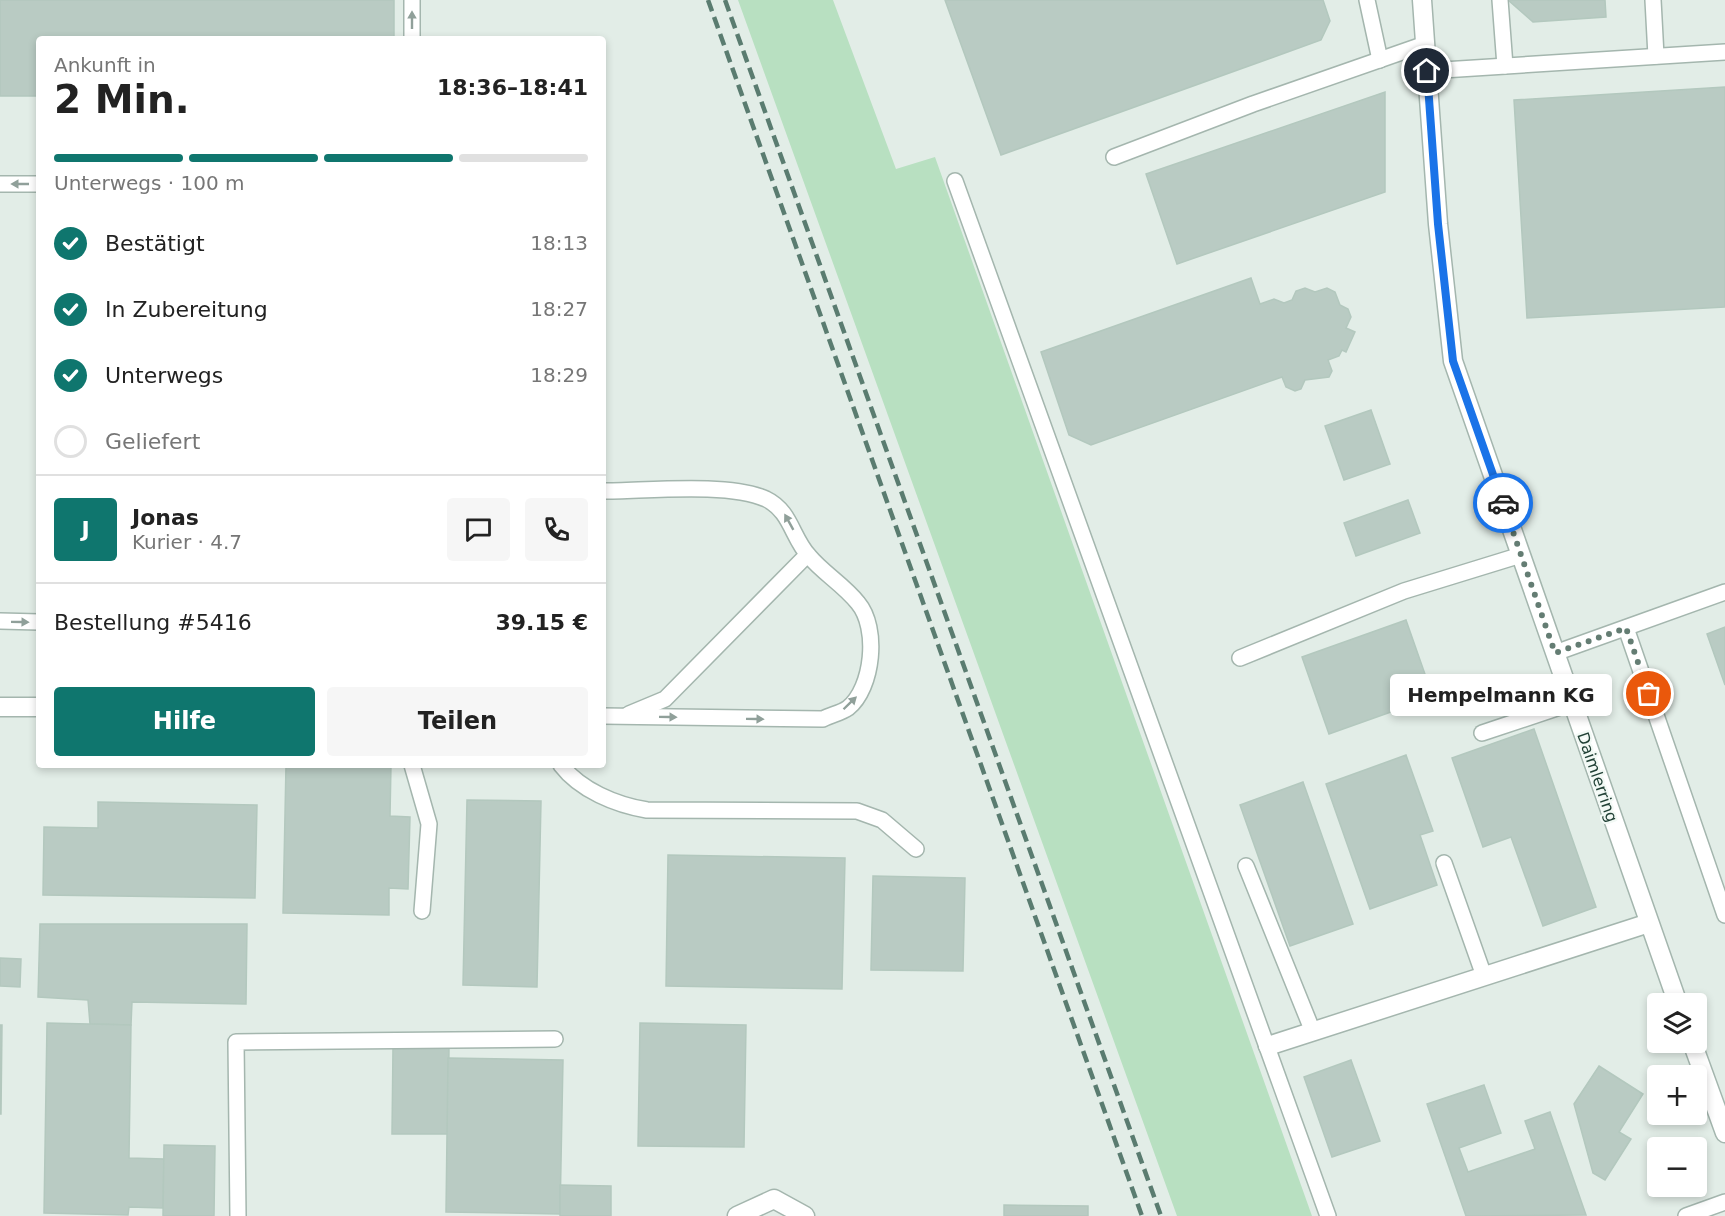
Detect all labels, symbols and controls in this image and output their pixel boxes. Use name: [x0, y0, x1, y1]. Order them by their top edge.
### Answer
one-way arrow: [407, 10, 417, 29]
pin: [1401, 45, 1452, 96]
text: Ankunft in: [54, 53, 156, 77]
icon: home: [1410, 54, 1443, 87]
text: 18:36–18:41: [437, 75, 588, 100]
text: 2 Min.: [54, 77, 189, 122]
text: Unterwegs · 100 m: [54, 171, 245, 195]
one-way arrow: [10, 179, 29, 189]
icon: check: [54, 227, 87, 260]
text: Bestätigt: [105, 231, 205, 256]
text: 18:13: [530, 231, 588, 255]
icon: check: [54, 293, 87, 326]
text: In Zubereitung: [105, 297, 268, 322]
text: 18:27: [530, 297, 588, 321]
icon: check: [54, 359, 87, 392]
text: Unterwegs: [105, 363, 223, 388]
text: 18:29: [530, 363, 588, 387]
text: Geliefert: [105, 429, 200, 454]
courier: [1473, 473, 1533, 533]
icon: car: [1487, 487, 1520, 520]
button: chat: [447, 498, 510, 561]
button: phone: [525, 498, 588, 561]
text: Jonas: [132, 505, 199, 530]
one-way arrow: [784, 513, 794, 530]
text: J: [81, 517, 90, 542]
text: Kurier · 4.7: [132, 530, 242, 554]
text: Bestellung #5416: [54, 610, 252, 635]
text: 39.15 €: [495, 610, 588, 635]
one-way arrow: [10, 617, 29, 627]
pin: [1623, 668, 1674, 719]
callout: Hempelmann KG: [1391, 673, 1613, 715]
icon: bag: [1632, 677, 1665, 710]
text: Hempelmann KG: [1407, 683, 1595, 707]
button: Hilfe: [54, 687, 315, 756]
button: Teilen: [327, 687, 588, 756]
one-way arrow: [843, 696, 857, 710]
one-way arrow: [658, 712, 677, 722]
one-way arrow: [745, 714, 764, 724]
street label: Daimlerring: [1573, 730, 1622, 825]
map controls: [1647, 993, 1707, 1197]
button: layers: [1647, 993, 1707, 1053]
button: +: [1647, 1065, 1707, 1125]
button: −: [1647, 1137, 1707, 1197]

